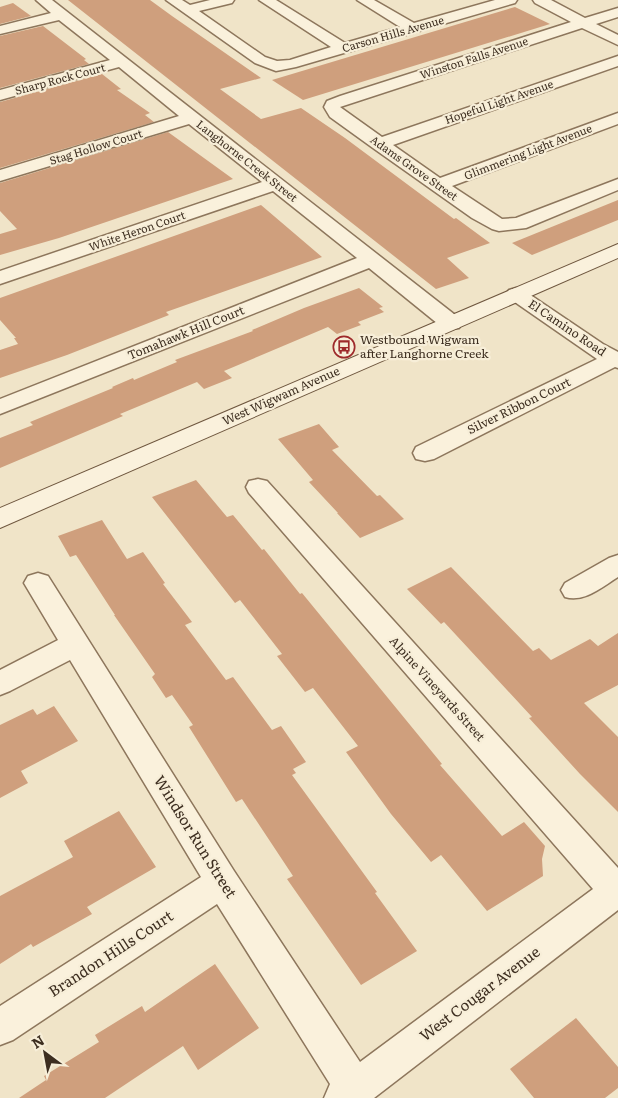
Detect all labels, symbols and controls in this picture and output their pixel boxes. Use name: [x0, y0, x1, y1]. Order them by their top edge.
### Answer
street label: Carson Hills Avenue: [340, 11, 446, 55]
street label: Winston Falls Avenue: [417, 32, 530, 82]
street label: Sharp Rock Court: [13, 58, 107, 98]
street label: Hopeful Light Avenue: [442, 75, 555, 127]
street label: Langhorne Creek Street: [194, 116, 302, 205]
street label: Glimmering Light Avenue: [461, 119, 594, 183]
street label: Stag Hollow Court: [47, 124, 145, 168]
street label: Adams Grove Street: [368, 131, 462, 204]
street label: White Heron Court: [86, 206, 188, 254]
street label: El Camino Road: [525, 294, 611, 360]
street label: Tomahawk Hill Court: [124, 300, 247, 364]
place label: Westbound Wigwam after Langhorne Creek: [360, 330, 489, 362]
bus stop icon: Westbound Wigwam after Langhorne Creek: [332, 335, 356, 359]
street label: West Wigwam Avenue: [219, 361, 342, 429]
street label: Silver Ribbon Court: [464, 372, 574, 438]
street label: Alpine Vineyards Street: [386, 632, 490, 745]
street label: Windsor Run Street: [149, 770, 243, 902]
street label: Brandon Hills Court: [43, 904, 177, 1002]
street label: West Cougar Avenue: [414, 940, 544, 1046]
north arrow: [20, 1028, 70, 1078]
text: N: [27, 1029, 48, 1053]

